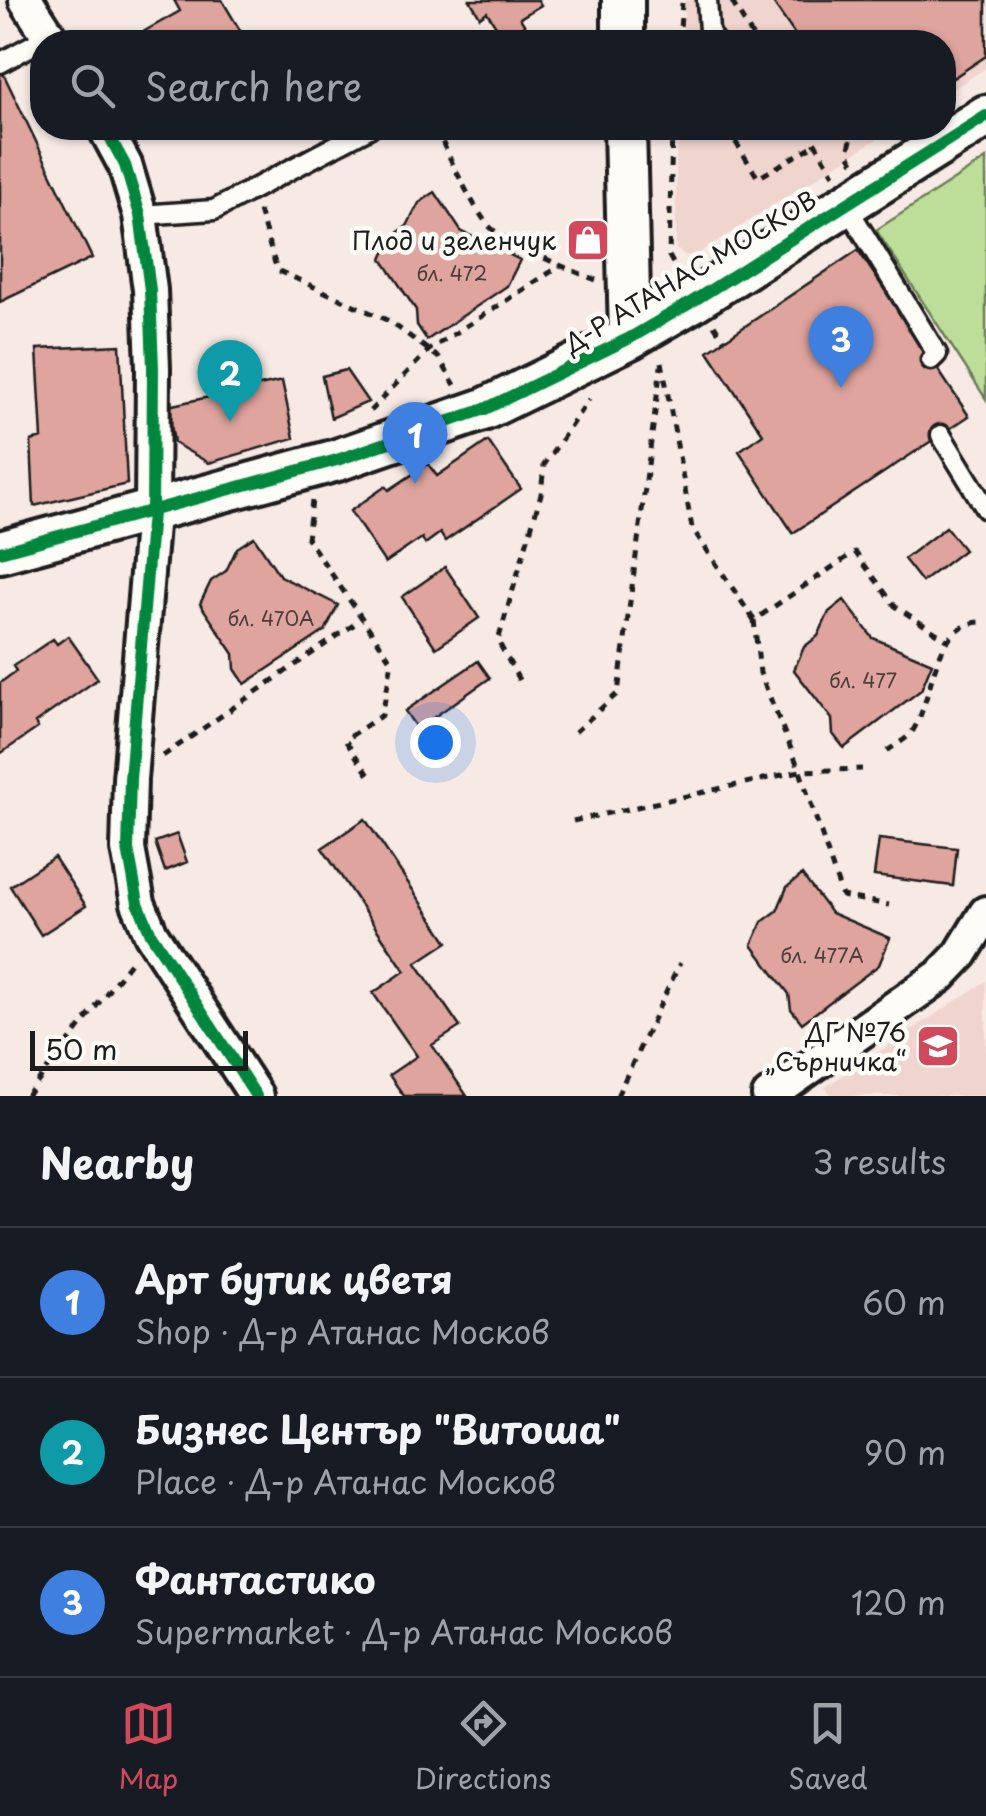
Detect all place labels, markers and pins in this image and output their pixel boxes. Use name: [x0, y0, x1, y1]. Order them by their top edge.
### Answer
shop icon: Плод и зеленчук: [565, 217, 611, 263]
place label: Плод и зеленчук: [352, 221, 556, 259]
pin: 3: [808, 306, 874, 388]
pin: 2: [198, 340, 262, 422]
pin: 1: [382, 402, 448, 484]
place label: ДГ №76 „Сърничка“: [766, 1013, 906, 1080]
school or university icon: ДГ №76 „Сърничка“: [915, 1023, 961, 1069]

